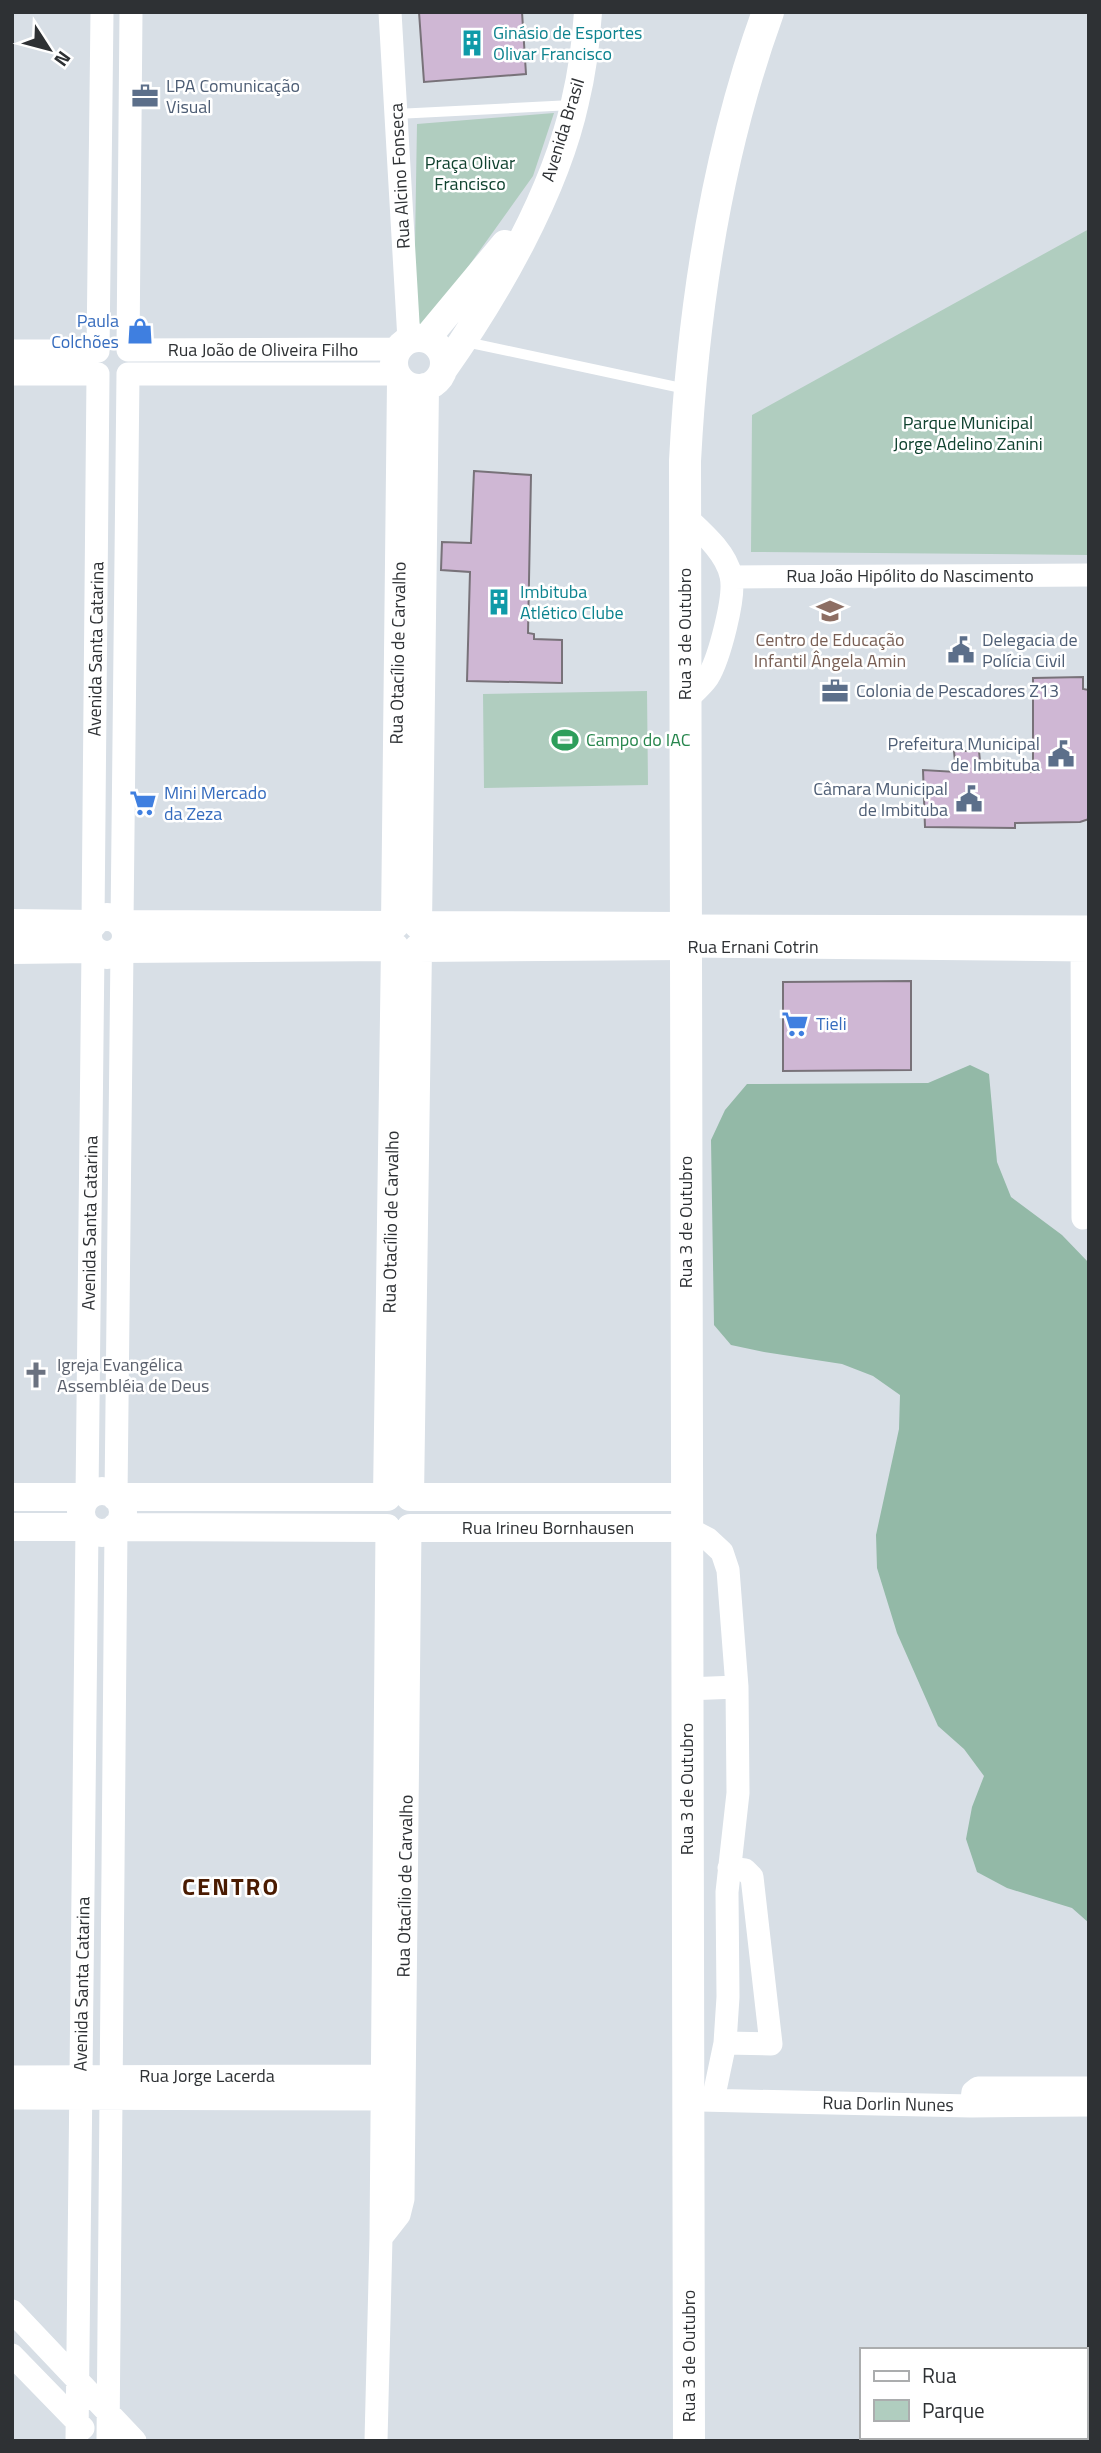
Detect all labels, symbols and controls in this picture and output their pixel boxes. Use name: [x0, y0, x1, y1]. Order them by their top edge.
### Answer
north arrow: [14, 14, 84, 84]
place label: Ginásio de Esportes Olivar Francisco: [493, 19, 642, 67]
building icon: Ginásio de Esportes Olivar Francisco: [457, 28, 487, 58]
text: N: [48, 45, 79, 73]
place label: LPA Comunicação Visual: [166, 72, 300, 120]
street label: Avenida Brasil: [534, 75, 591, 185]
office icon: LPA Comunicação Visual: [130, 81, 160, 111]
street label: Rua Alcino Fonseca: [382, 102, 417, 250]
park label: Praça Olivar Francisco: [425, 149, 515, 197]
place label: Paula Colchões: [51, 307, 119, 355]
shop icon: Paula Colchões: [125, 316, 155, 346]
street label: Rua João de Oliveira Filho: [168, 336, 358, 363]
park label: Parque Municipal Jorge Adelino Zanini: [893, 409, 1043, 457]
street label: Avenida Santa Catarina: [80, 561, 111, 737]
street label: Rua Otacílio de Carvalho: [382, 561, 413, 745]
street label: Rua João Hipólito do Nascimento: [786, 562, 1034, 589]
street label: Rua 3 de Outubro: [671, 568, 698, 700]
place label: Imbituba Atlético Clube: [520, 578, 624, 626]
building icon: Imbituba Atlético Clube: [484, 587, 514, 617]
school or university icon: Centro de Educação Infantil Ângela Amin: [815, 596, 845, 626]
place label: Centro de Educação Infantil Ângela Amin: [754, 626, 906, 674]
place label: Delegacia de Polícia Civil: [982, 626, 1078, 674]
public building icon: Delegacia de Polícia Civil: [946, 635, 976, 665]
office icon: Colonia de Pescadores Z13: [820, 676, 850, 706]
place label: Colonia de Pescadores Z13: [856, 677, 1059, 704]
sports icon: Campo do IAC: [550, 725, 580, 755]
place label: Campo do IAC: [586, 726, 691, 753]
place label: Prefeitura Municipal de Imbituba: [888, 730, 1040, 778]
public building icon: Prefeitura Municipal de Imbituba: [1046, 739, 1076, 769]
place label: Câmara Municipal de Imbituba: [813, 775, 948, 823]
place label: Mini Mercado da Zeza: [164, 779, 267, 827]
public building icon: Câmara Municipal de Imbituba: [954, 784, 984, 814]
supermarket icon: Mini Mercado da Zeza: [128, 788, 158, 818]
street label: Rua Ernani Cotrin: [687, 933, 819, 960]
supermarket icon: Tieli: [780, 1009, 810, 1039]
place label: Tieli: [816, 1010, 847, 1037]
street label: Rua Otacílio de Carvalho: [375, 1130, 406, 1314]
street label: Avenida Santa Catarina: [74, 1135, 105, 1311]
street label: Rua 3 de Outubro: [672, 1156, 699, 1288]
place label: Igreja Evangélica Assembléia de Deus: [57, 1351, 209, 1399]
church icon: Igreja Evangélica Assembléia de Deus: [21, 1360, 51, 1390]
street label: Rua Irineu Bornhausen: [462, 1514, 634, 1541]
street label: Rua 3 de Outubro: [673, 1723, 700, 1855]
street label: Rua Otacílio de Carvalho: [389, 1794, 420, 1978]
district label: CENTRO: [182, 1868, 280, 1904]
street label: Avenida Santa Catarina: [66, 1896, 97, 2072]
street label: Rua Jorge Lacerda: [139, 2062, 275, 2089]
street label: Rua Dorlin Nunes: [822, 2089, 954, 2118]
street label: Rua 3 de Outubro: [675, 2290, 702, 2422]
legend: [860, 2348, 1087, 2439]
text: Rua: [922, 2359, 957, 2391]
text: Parque: [922, 2394, 985, 2426]

